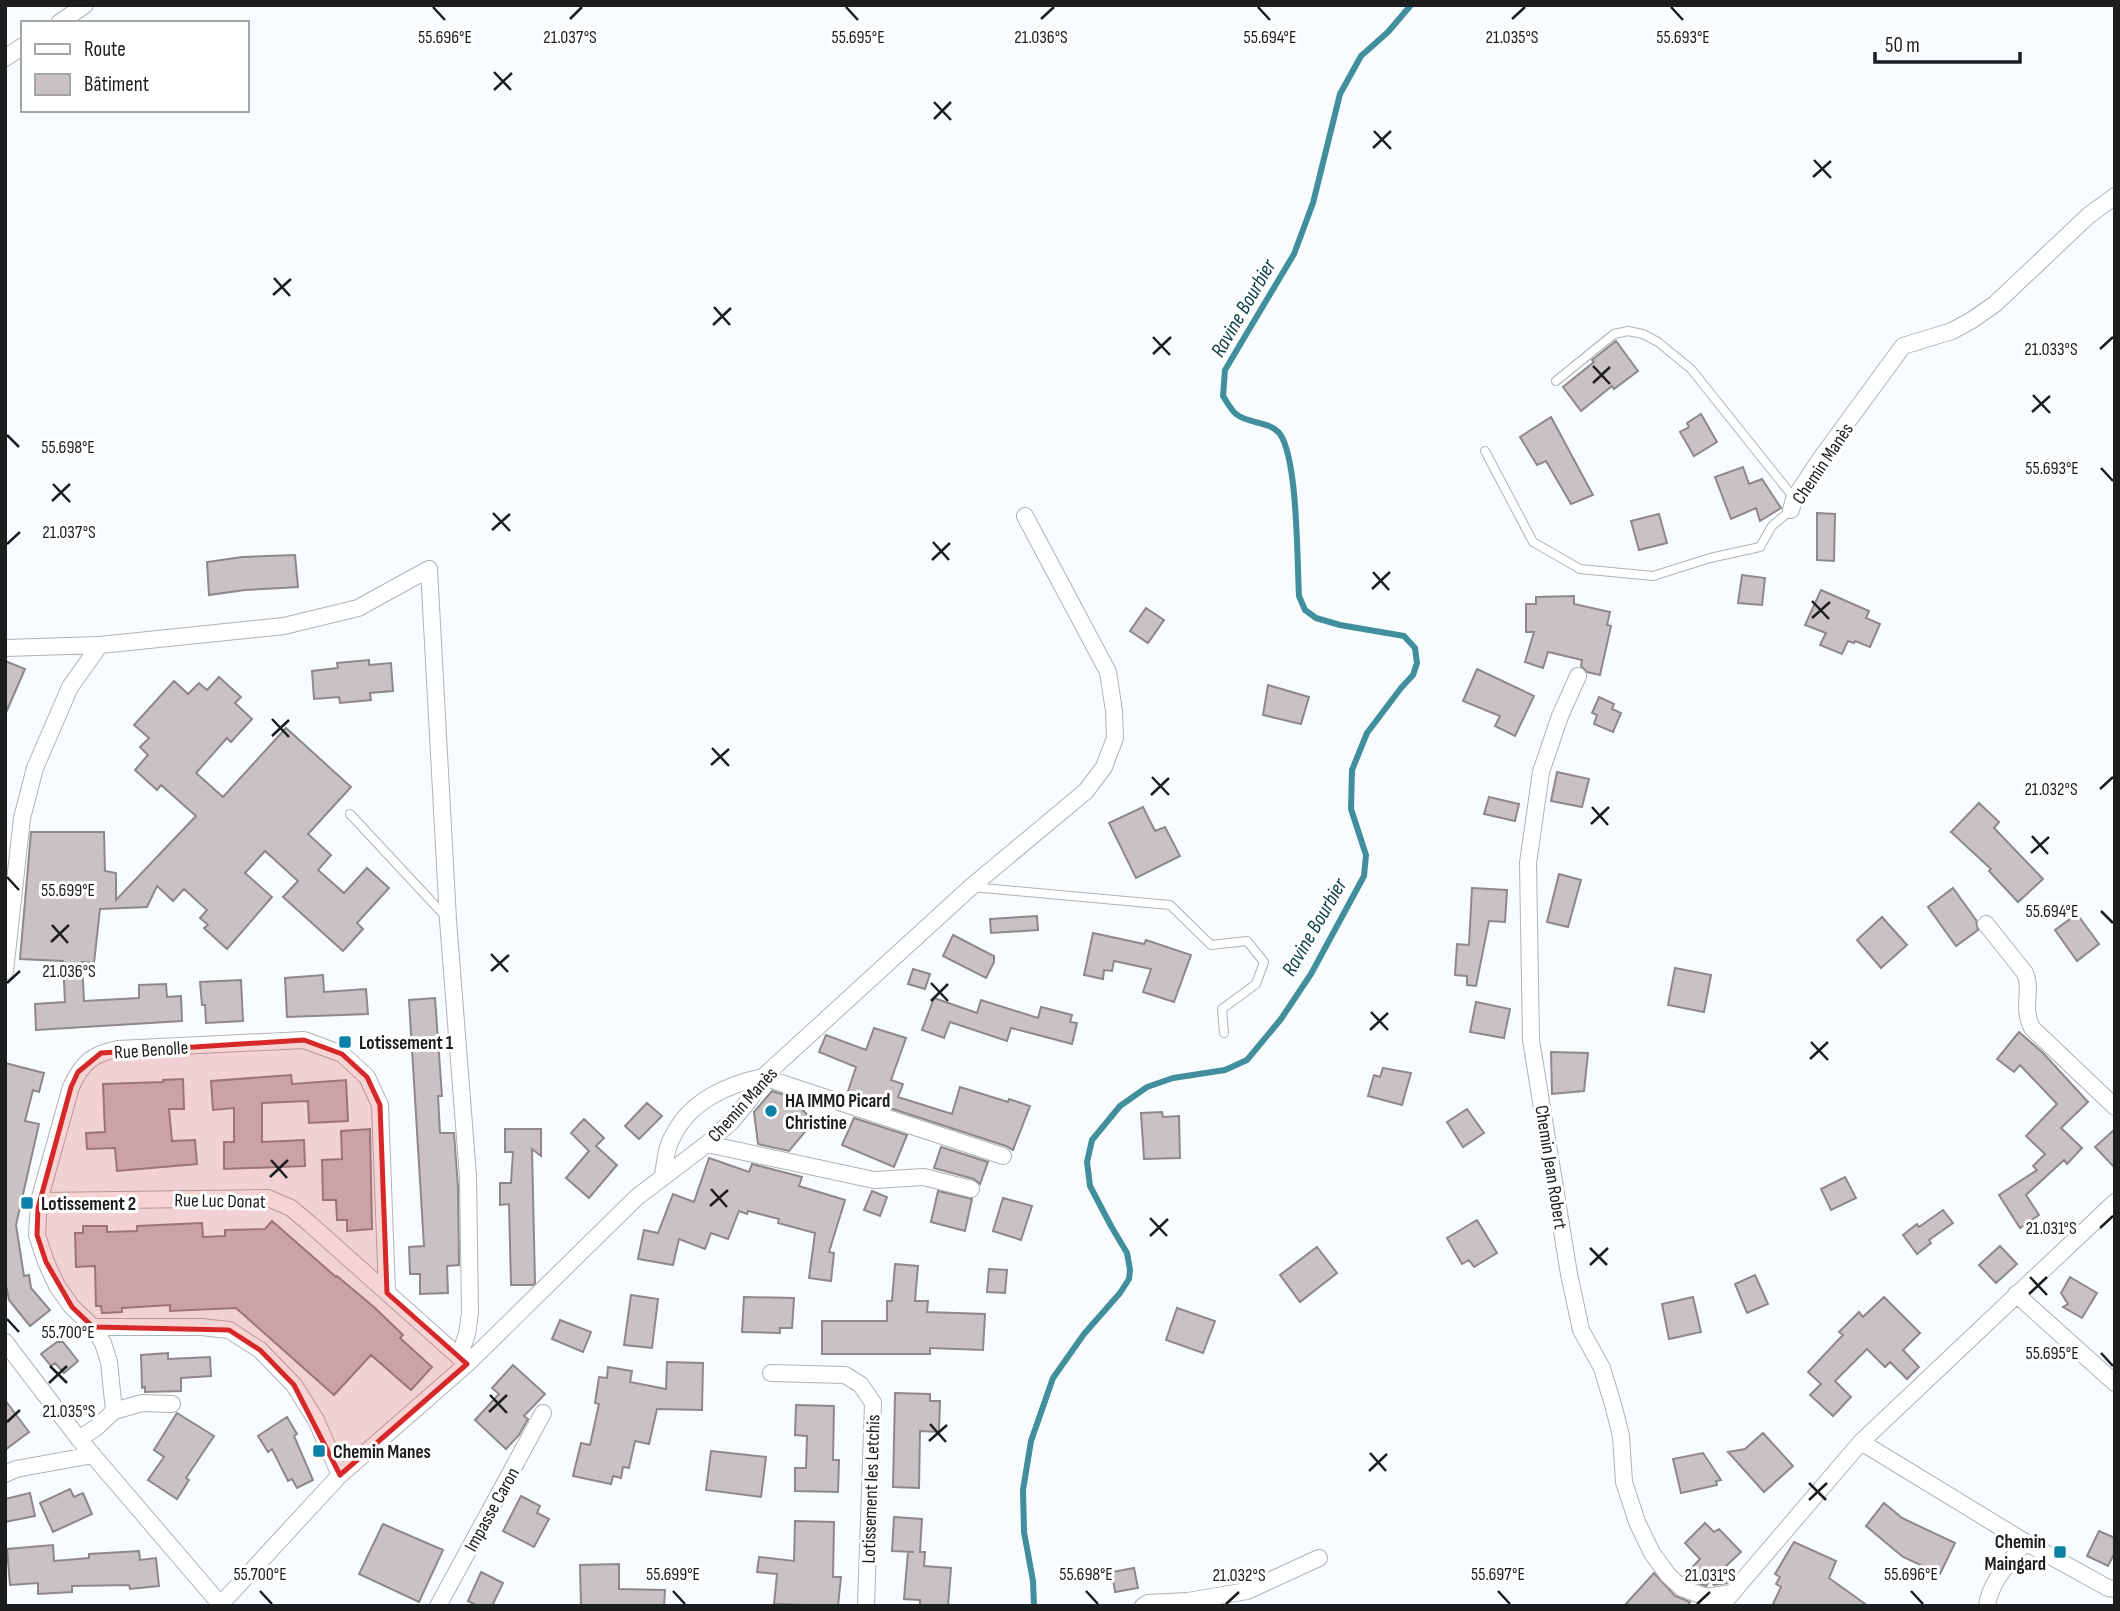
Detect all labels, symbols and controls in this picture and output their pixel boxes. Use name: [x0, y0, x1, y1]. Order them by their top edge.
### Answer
legend: [21, 21, 248, 112]
scale bar: [1875, 21, 2020, 65]
text: 55.696°E: [418, 27, 472, 48]
text: 21.037°S: [543, 27, 597, 48]
text: 55.695°E: [831, 27, 885, 48]
text: 21.036°S: [1014, 27, 1068, 48]
text: 55.694°E: [1244, 27, 1296, 48]
text: 21.035°S: [1486, 27, 1539, 48]
text: 55.693°E: [1656, 27, 1710, 48]
text: 50 m: [1885, 33, 1920, 58]
text: Route: [84, 37, 126, 62]
text: Bâtiment: [84, 72, 149, 97]
water label: Ravine Bourbier: [1205, 254, 1282, 361]
text: 21.033°S: [2024, 339, 2078, 360]
street label: Chemin Manès: [1788, 419, 1859, 509]
text: 55.698°E: [41, 437, 95, 458]
text: 55.693°E: [2025, 458, 2079, 479]
text: 21.037°S: [42, 522, 96, 543]
text: 21.032°S: [2024, 779, 2078, 800]
water label: Ravine Bourbier: [1276, 873, 1353, 980]
text: 55.699°E: [41, 880, 95, 901]
text: 55.694°E: [2026, 901, 2078, 922]
text: 21.036°S: [42, 961, 96, 982]
place label: Lotissement 1: [359, 1032, 454, 1055]
marker: Lotissement 1: [337, 1034, 353, 1050]
street label: Rue Benolle: [113, 1036, 189, 1065]
street label: Chemin Manès: [703, 1063, 783, 1147]
place label: HA IMMO Picard Christine: [785, 1090, 890, 1135]
marker: HA IMMO Picard Christine: [763, 1103, 779, 1119]
street label: Chemin Jean Robert: [1529, 1104, 1572, 1231]
street label: Rue Luc Donat: [174, 1189, 266, 1214]
place label: Lotissement 2: [41, 1193, 136, 1216]
marker: Lotissement 2: [19, 1195, 35, 1211]
text: 21.031°S: [2025, 1218, 2077, 1239]
text: 55.700°E: [41, 1322, 95, 1343]
text: 55.695°E: [2025, 1343, 2079, 1364]
text: 21.035°S: [43, 1401, 96, 1422]
street label: Lotissement les Letchis: [857, 1414, 886, 1564]
place label: Chemin Manes: [333, 1441, 431, 1464]
marker: Chemin Manes: [311, 1443, 327, 1459]
street label: Impasse Caron: [460, 1464, 525, 1556]
place label: Chemin Maingard: [1984, 1531, 2046, 1576]
marker: Chemin Maingard: [2052, 1544, 2068, 1560]
text: 55.700°E: [233, 1564, 287, 1585]
text: 55.699°E: [646, 1564, 700, 1585]
text: 55.698°E: [1059, 1564, 1113, 1585]
text: 55.697°E: [1471, 1564, 1525, 1585]
text: 55.696°E: [1884, 1564, 1938, 1585]
text: 21.032°S: [1212, 1565, 1266, 1586]
text: 21.031°S: [1684, 1565, 1736, 1586]

